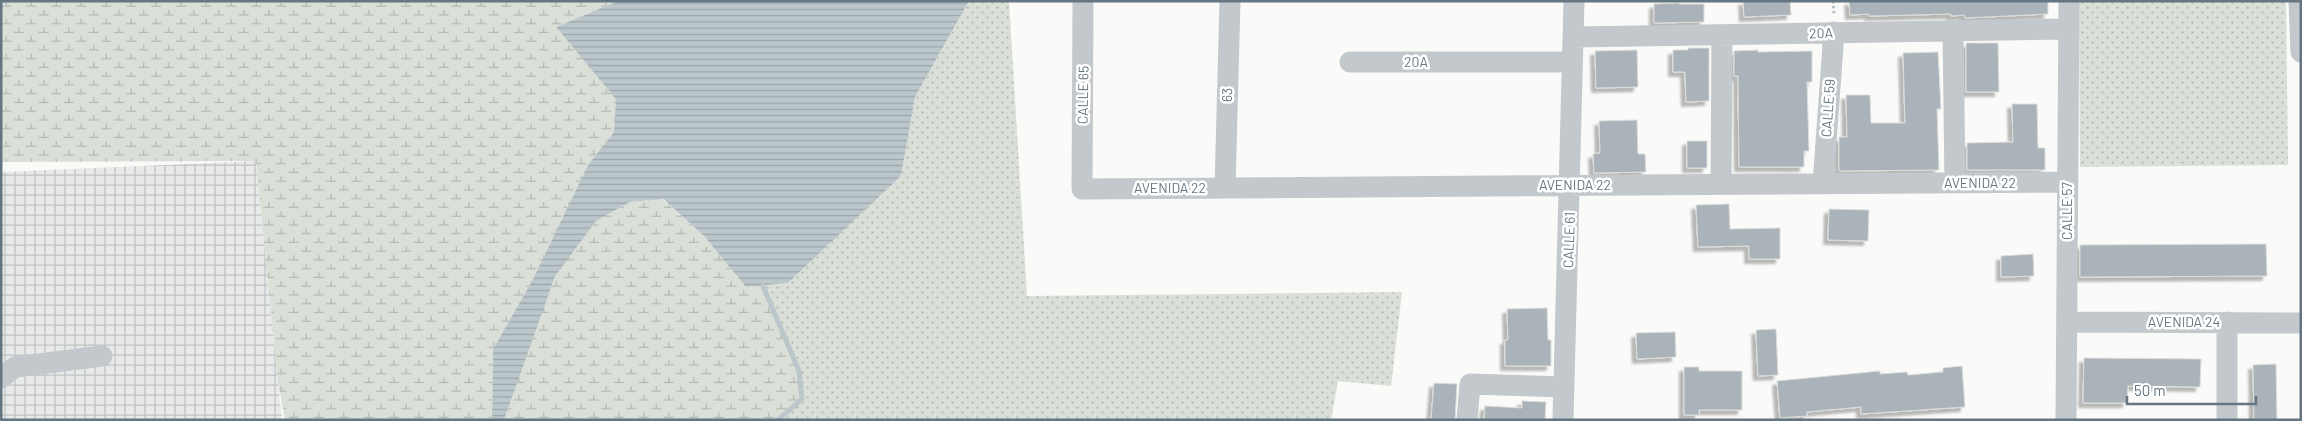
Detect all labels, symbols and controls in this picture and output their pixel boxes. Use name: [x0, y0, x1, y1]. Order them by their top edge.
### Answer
street label: 20A: [1809, 24, 1834, 41]
street label: 20A: [1404, 53, 1428, 70]
street label: CALLE 65: [1073, 66, 1092, 124]
street label: CALLE 59: [1817, 78, 1838, 138]
street label: 63: [1218, 87, 1235, 102]
street label: AVENIDA 22: [1944, 174, 2016, 191]
street label: AVENIDA 22: [1539, 176, 1611, 193]
street label: AVENIDA 22: [1134, 179, 1206, 196]
street label: CALLE 57: [2058, 182, 2075, 240]
street label: CALLE 61: [1559, 212, 1578, 268]
street label: AVENIDA 24: [2148, 313, 2220, 330]
scale bar: [2127, 374, 2256, 406]
text: 50 m: [2134, 381, 2166, 399]

